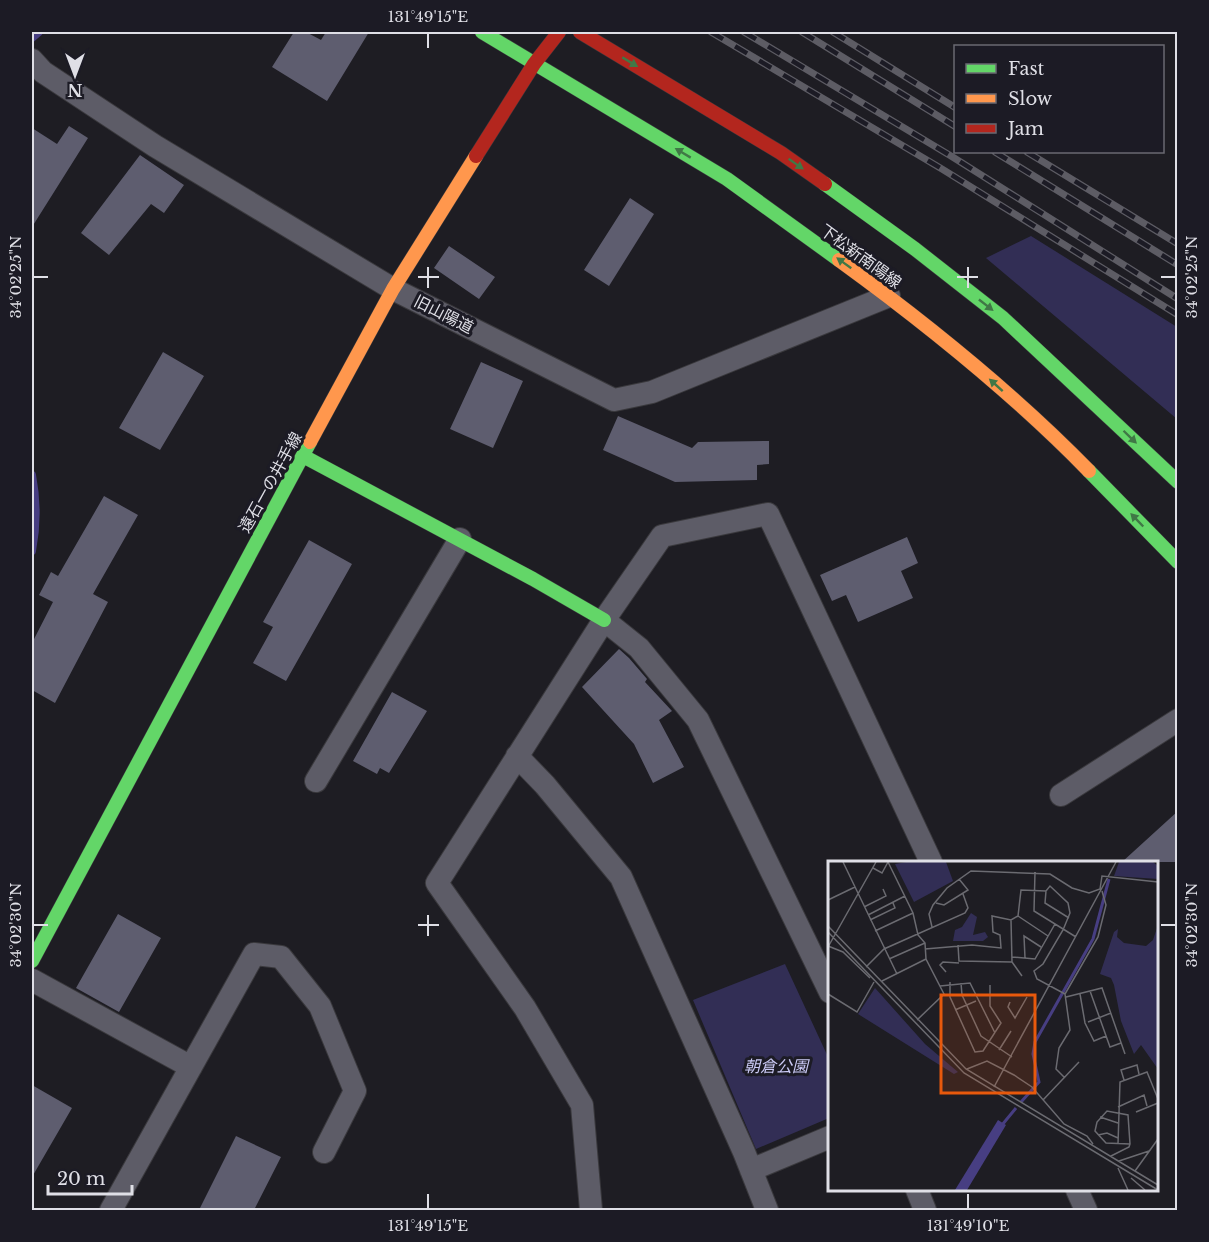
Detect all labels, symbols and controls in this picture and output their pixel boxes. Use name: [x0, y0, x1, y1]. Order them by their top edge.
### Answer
text: 131°49'15"E: [388, 7, 468, 26]
north arrow: [45, 45, 105, 105]
legend: [954, 45, 1164, 153]
one-way arrow: [622, 56, 638, 67]
text: Fast: [1008, 58, 1045, 80]
text: N: [67, 80, 83, 100]
text: Slow: [1008, 88, 1053, 110]
text: Jam: [1006, 118, 1044, 140]
one-way arrow: [675, 148, 691, 159]
one-way arrow: [787, 158, 803, 170]
street label: 下松新南陽線: [816, 220, 906, 292]
text: 34°02'25"N: [6, 236, 25, 318]
text: 34°02'25"N: [1182, 236, 1201, 318]
one-way arrow: [836, 258, 851, 270]
street label: 旧山陽道: [411, 291, 477, 337]
one-way arrow: [979, 299, 994, 311]
one-way arrow: [989, 379, 1004, 392]
street label: 遠石一の井手線: [234, 428, 306, 536]
one-way arrow: [1122, 430, 1137, 443]
one-way arrow: [1130, 513, 1144, 527]
inset map: [828, 861, 1158, 1191]
text: 34°02'30"N: [6, 882, 25, 968]
text: 34°02'30"N: [1182, 882, 1201, 968]
park label: 朝倉公園: [744, 1056, 810, 1076]
scale bar: [48, 1158, 132, 1196]
text: 20 m: [57, 1168, 105, 1190]
text: 131°49'15"E: [388, 1216, 468, 1235]
text: 131°49'10"E: [927, 1216, 1009, 1235]

